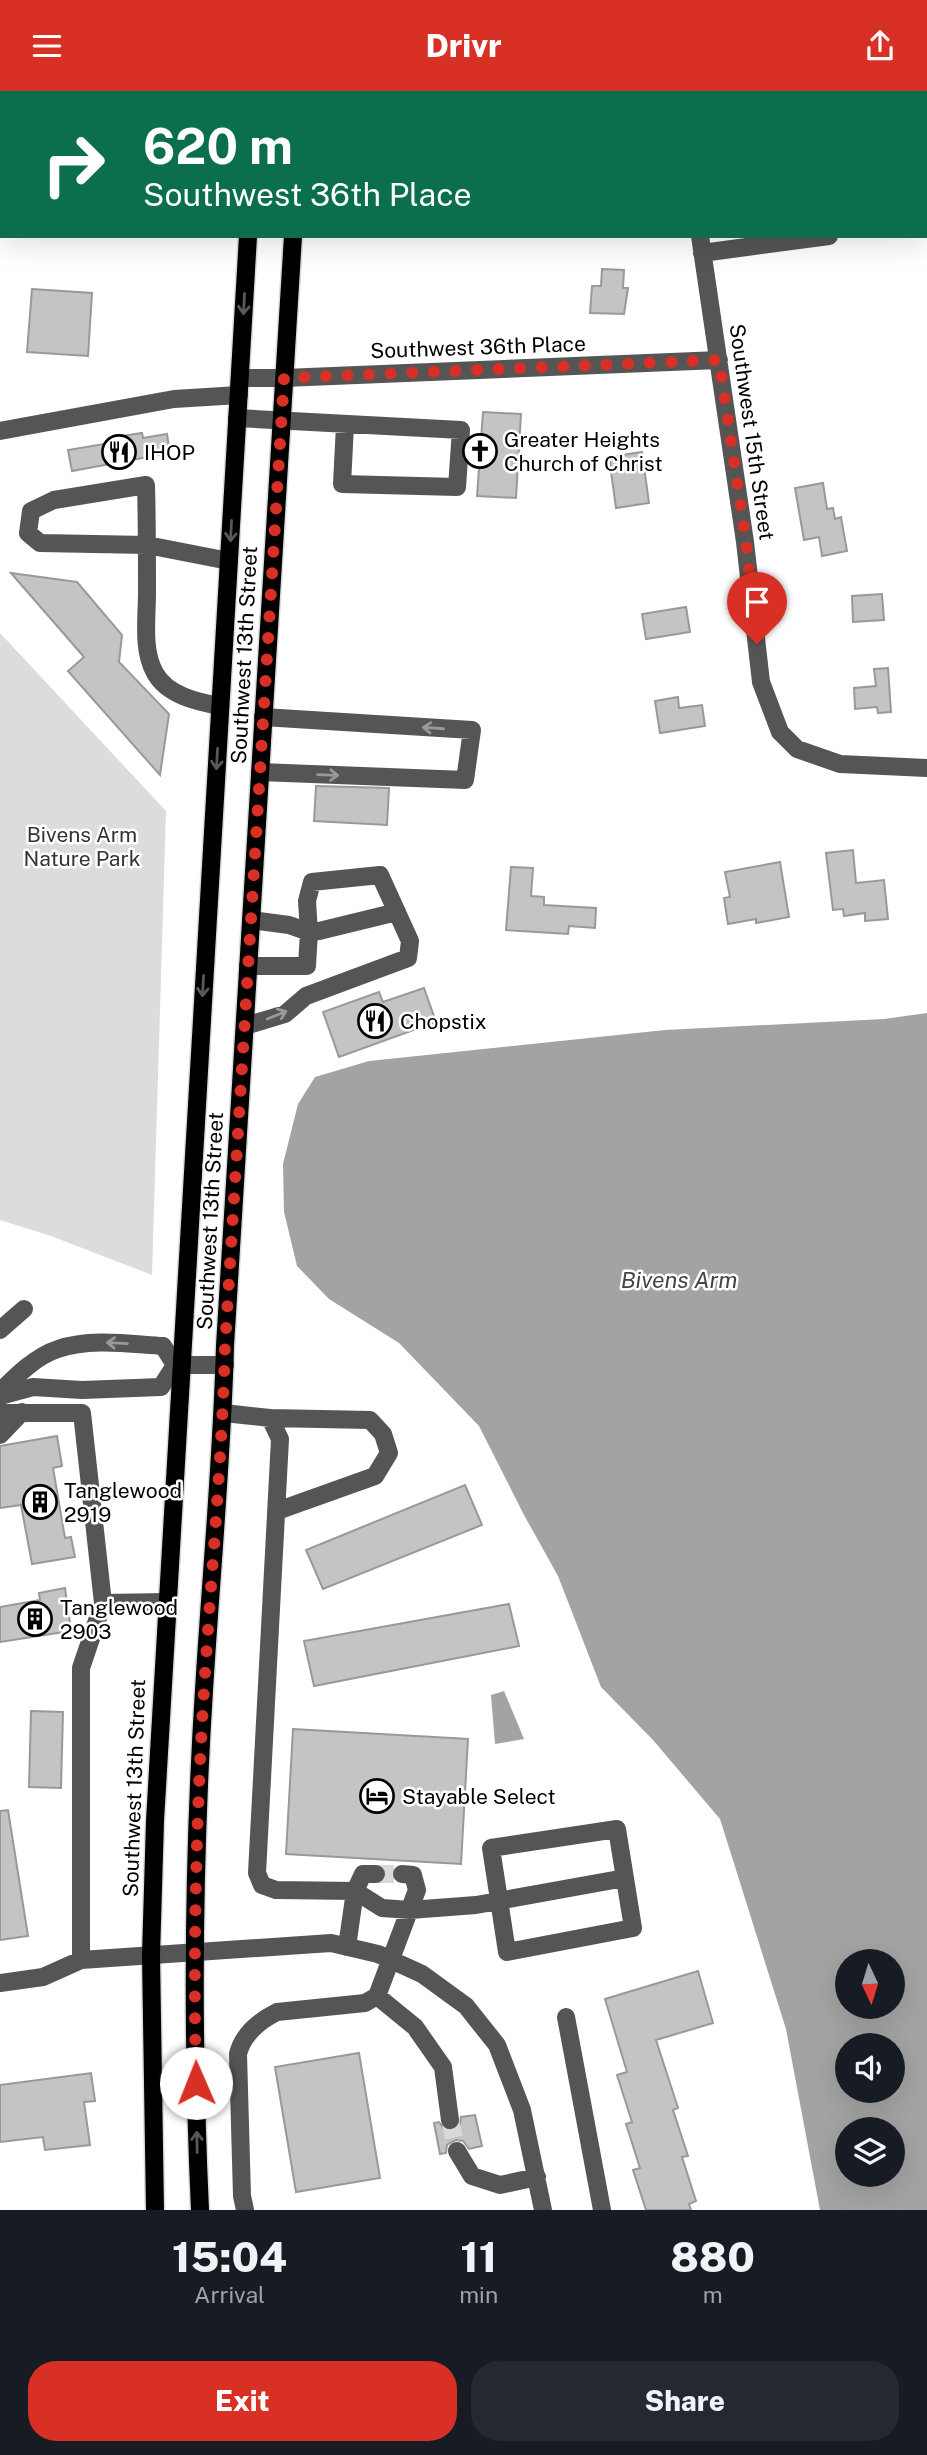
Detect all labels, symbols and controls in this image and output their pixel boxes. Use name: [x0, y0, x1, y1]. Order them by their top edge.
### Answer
icon: menu: [28, 27, 66, 65]
text: Drivr: [425, 27, 502, 64]
icon: share: [861, 27, 899, 65]
text: 620 m: [143, 117, 293, 175]
icon: right: [28, 119, 119, 210]
text: Southwest 36th Place: [143, 176, 472, 213]
one-way arrow: [237, 293, 250, 315]
street label: Southwest 15th Street: [724, 322, 780, 542]
street label: Southwest 36th Place: [370, 331, 586, 363]
place label: Greater Heights Church of Christ: [504, 427, 663, 476]
church icon: Greater Heights Church of Christ: [461, 432, 499, 470]
restaurant icon: IHOP: [100, 433, 138, 471]
place label: IHOP: [144, 440, 195, 465]
one-way arrow: [224, 520, 237, 543]
street label: Southwest 13th Street: [226, 545, 262, 765]
pin: [727, 572, 787, 644]
icon: arrive: [738, 583, 776, 621]
one-way arrow: [422, 721, 445, 734]
one-way arrow: [210, 747, 223, 769]
one-way arrow: [316, 768, 339, 781]
park label: Bivens Arm Nature Park: [23, 822, 141, 871]
one-way arrow: [197, 974, 210, 997]
restaurant icon: Chopstix: [356, 1002, 394, 1040]
one-way arrow: [266, 1008, 287, 1021]
place label: Chopstix: [400, 1009, 487, 1034]
street label: Southwest 13th Street: [192, 1111, 228, 1331]
water label: Bivens Arm: [621, 1266, 737, 1293]
one-way arrow: [107, 1336, 129, 1349]
place label: Tanglewood 2919: [64, 1478, 182, 1527]
building icon: Tanglewood 2919: [21, 1483, 59, 1521]
place label: Tanglewood 2903: [60, 1595, 178, 1644]
building icon: Tanglewood 2903: [16, 1600, 54, 1638]
street label: Southwest 13th Street: [118, 1679, 150, 1897]
hotel icon: Stayable Select: [358, 1777, 396, 1815]
place label: Stayable Select: [402, 1784, 556, 1809]
north arrow: [835, 1949, 905, 2019]
map controls: [835, 1949, 905, 2187]
button: sound: [835, 2033, 905, 2103]
position arrow: [159, 2046, 233, 2120]
button: layers: [835, 2117, 905, 2187]
one-way arrow: [191, 2131, 204, 2154]
text: 15:04: [172, 2232, 287, 2281]
text: 11: [460, 2232, 497, 2281]
text: 880: [670, 2232, 755, 2281]
text: Arrival: [194, 2281, 265, 2308]
text: min: [459, 2281, 498, 2308]
text: m: [703, 2281, 723, 2308]
button: Exit: [28, 2361, 457, 2441]
button: Share: [471, 2361, 899, 2441]

